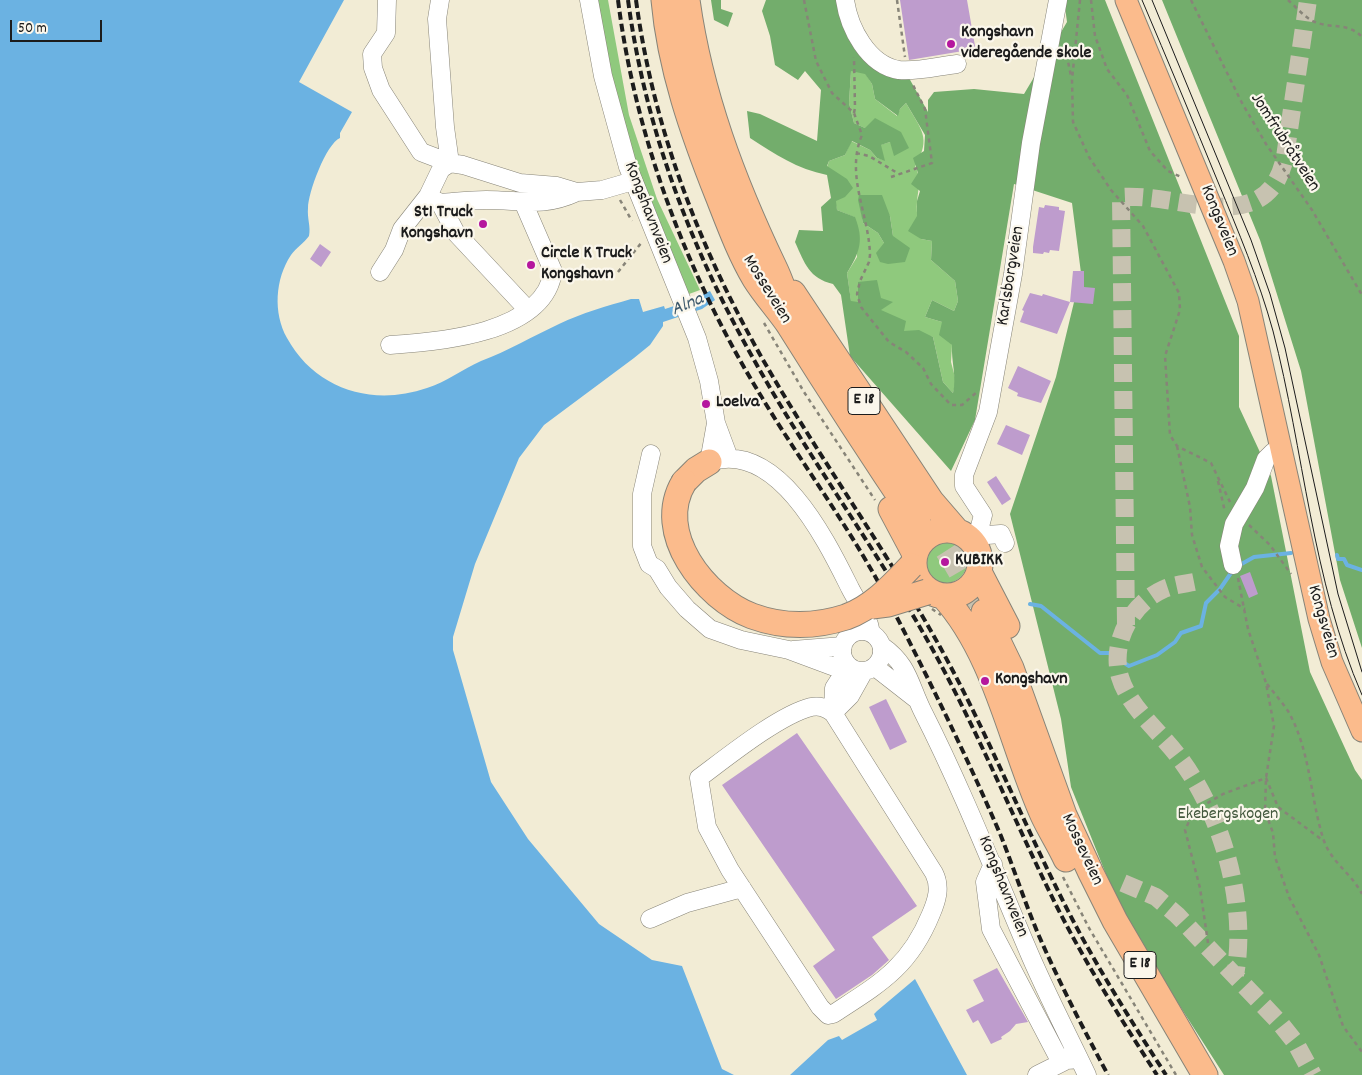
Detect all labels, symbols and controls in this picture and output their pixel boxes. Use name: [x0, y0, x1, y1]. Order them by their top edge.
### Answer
scale bar: [12, 10, 105, 42]
text: 50 m: [18, 18, 47, 40]
place label: Kongshavn videregående skole: [961, 23, 1092, 66]
marker: Kongshavn videregående skole: [945, 38, 957, 50]
street label: Jomfrubråtveien: [1244, 90, 1324, 196]
street label: Kongshavnveien: [618, 159, 676, 267]
street label: Kongsveien: [1194, 182, 1242, 260]
place label: St1 Truck Kongshavn: [400, 203, 473, 245]
marker: St1 Truck Kongshavn: [477, 218, 489, 230]
street label: Karlsborgveien: [993, 225, 1031, 327]
place label: Circle K Truck Kongshavn: [541, 244, 632, 286]
street label: Mosseveien: [737, 252, 795, 328]
marker: Circle K Truck Kongshavn: [525, 259, 537, 271]
water label: Alna: [669, 289, 707, 323]
road number: E 18: [848, 388, 880, 414]
place label: Loelva: [716, 393, 760, 415]
marker: Loelva: [700, 398, 712, 410]
place label: KUBIKK: [955, 551, 1003, 573]
marker: KUBIKK: [939, 556, 951, 568]
street label: Kongsveien: [1301, 583, 1343, 661]
place label: Kongshavn: [995, 670, 1068, 692]
marker: Kongshavn: [979, 675, 991, 687]
park label: Ekebergskogen: [1178, 805, 1278, 827]
street label: Mosseveien: [1055, 811, 1107, 889]
street label: Kongshavnveien: [972, 833, 1032, 941]
road number: E 18: [1124, 952, 1156, 978]

